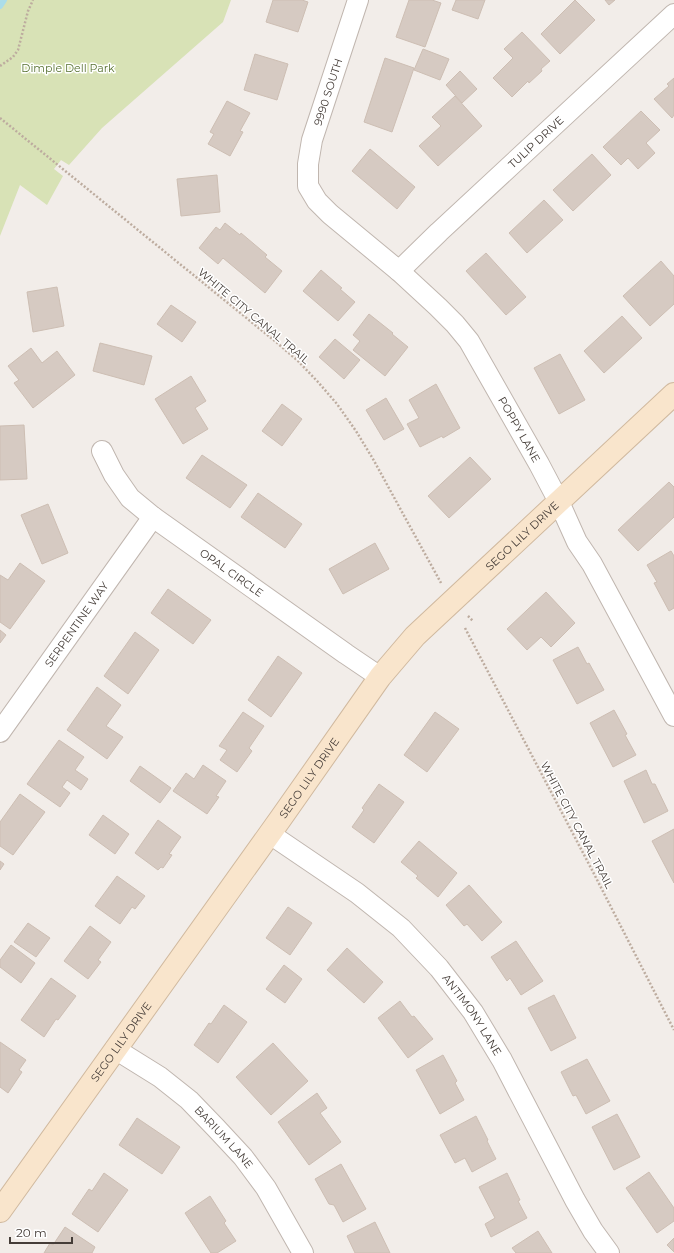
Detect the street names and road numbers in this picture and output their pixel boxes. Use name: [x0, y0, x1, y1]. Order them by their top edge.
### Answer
street label: 9990 SOUTH: [311, 57, 345, 127]
street label: TULIP DRIVE: [505, 113, 567, 171]
street label: WHITE CITY CANAL TRAIL: [195, 265, 313, 367]
street label: POPPY LANE: [495, 394, 544, 465]
street label: SEGO LILY DRIVE: [483, 498, 562, 573]
street label: OPAL CIRCLE: [197, 545, 266, 600]
street label: SERPENTINE WAY: [41, 579, 112, 670]
street label: SEGO LILY DRIVE: [276, 735, 342, 821]
street label: WHITE CITY CANAL TRAIL: [538, 759, 617, 891]
street label: ANTIMONY LANE: [439, 971, 505, 1058]
street label: SEGO LILY DRIVE: [88, 999, 154, 1085]
street label: BARIUM LANE: [192, 1103, 256, 1171]

